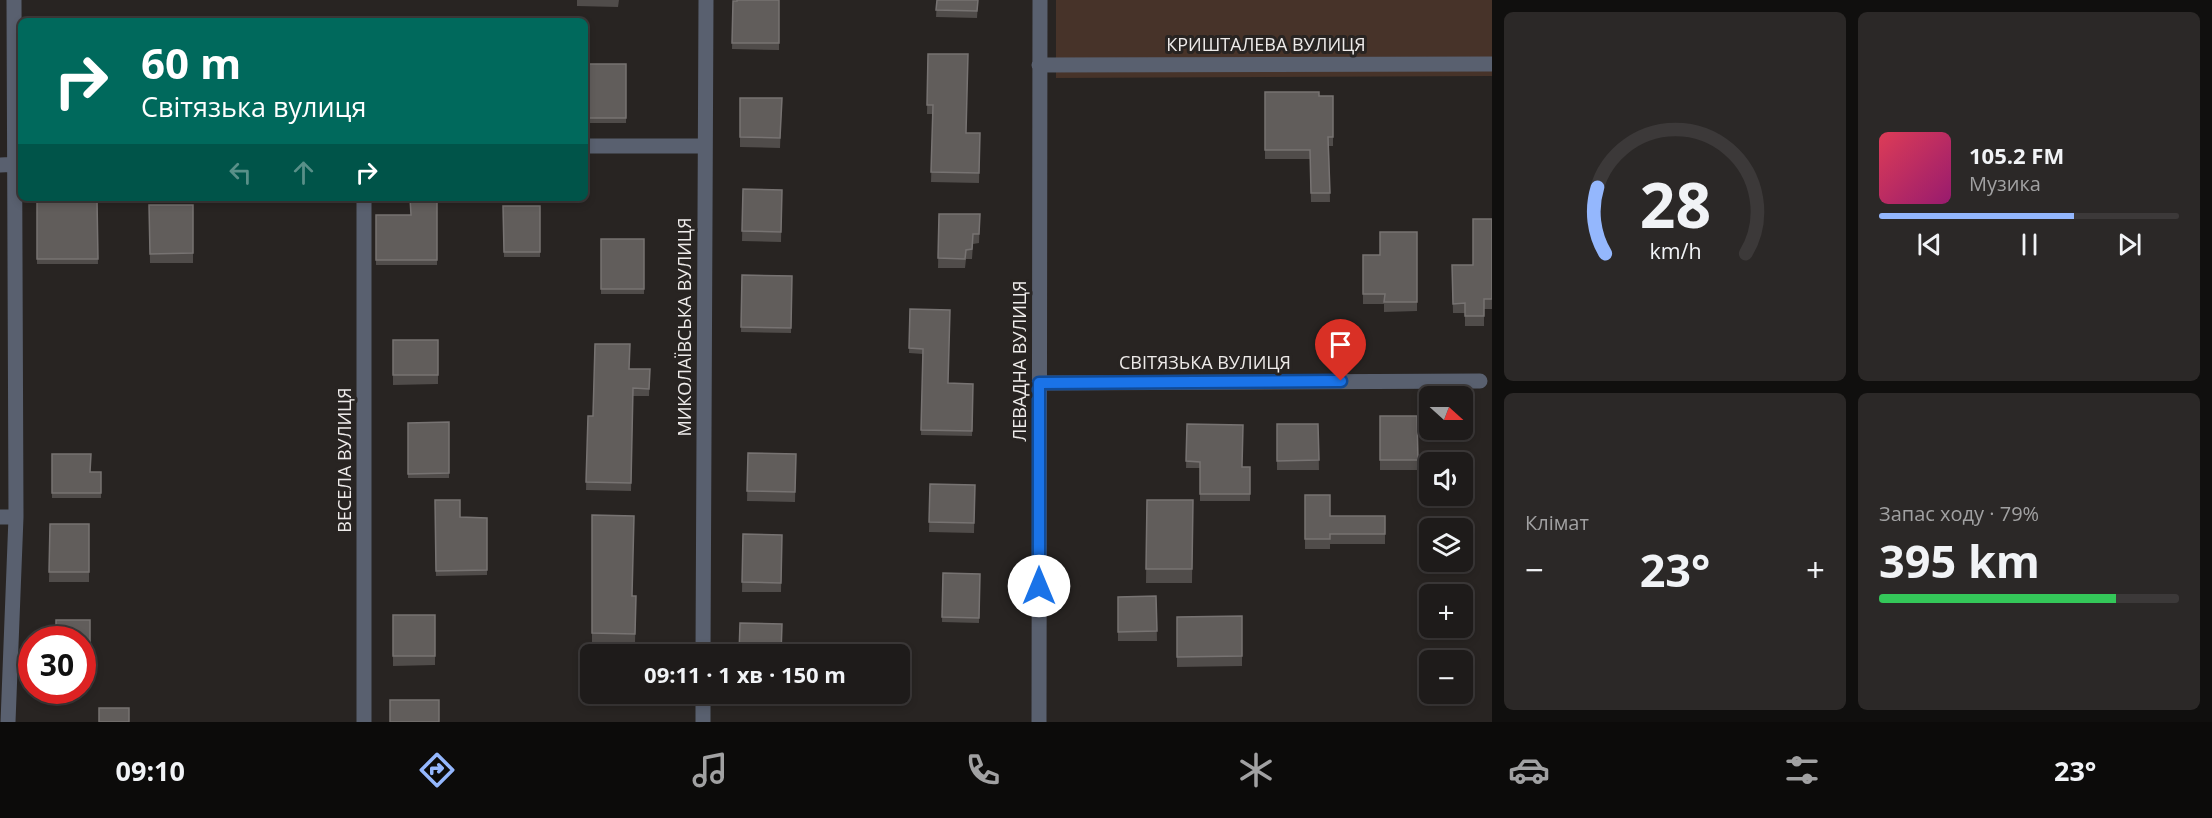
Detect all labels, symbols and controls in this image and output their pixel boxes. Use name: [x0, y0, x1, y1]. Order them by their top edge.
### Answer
street label: КРИШТАЛЕВА ВУЛИЦЯ: [1166, 32, 1366, 56]
text: 60 m: [141, 34, 241, 91]
icon: right: [42, 42, 120, 120]
text: Світязька вулиця: [141, 88, 366, 125]
text: 105.2 FM: [1969, 140, 2064, 170]
icon: left: [224, 156, 257, 189]
icon: ahead: [287, 156, 320, 189]
icon: right: [350, 156, 383, 189]
text: 28: [1639, 161, 1711, 246]
text: Музика: [1969, 170, 2041, 197]
street label: МИКОЛАЇВСЬКА ВУЛИЦЯ: [672, 217, 696, 437]
icon: previous: [1913, 228, 1946, 261]
icon: pause: [2013, 228, 2046, 261]
icon: next: [2113, 228, 2146, 261]
text: km/h: [1649, 236, 1701, 265]
street label: ЛЕВАДНА ВУЛИЦЯ: [1007, 280, 1031, 442]
pin: [1315, 319, 1366, 381]
icon: arrive: [1324, 328, 1357, 361]
street label: СВІТЯЗЬКА ВУЛИЦЯ: [1119, 350, 1291, 374]
north arrow: [1419, 386, 1473, 440]
map controls: [1419, 386, 1473, 704]
street label: ВЕСЕЛА ВУЛИЦЯ: [332, 387, 356, 533]
button: sound: [1419, 452, 1473, 506]
text: Запас ходу · 79%: [1879, 500, 2039, 527]
text: Клімат: [1525, 509, 1589, 536]
button: layers: [1419, 518, 1473, 572]
text: 395 km: [1879, 530, 2040, 591]
text: 23°: [1640, 539, 1710, 600]
text: −: [1525, 547, 1544, 592]
text: +: [1806, 547, 1825, 592]
position arrow: [1007, 554, 1071, 618]
button: +: [1419, 584, 1473, 638]
speed limit sign: 30: [18, 626, 96, 704]
button: −: [1419, 650, 1473, 704]
text: 09:11 · 1 хв · 150 m: [644, 659, 846, 689]
icon: directions: [416, 749, 458, 791]
icon: music: [689, 749, 731, 791]
icon: phone: [962, 749, 1004, 791]
icon: climate: [1235, 749, 1277, 791]
icon: car: [1508, 749, 1550, 791]
icon: filters: [1781, 749, 1823, 791]
text: 09:10: [116, 752, 185, 789]
text: 23°: [2054, 752, 2096, 789]

